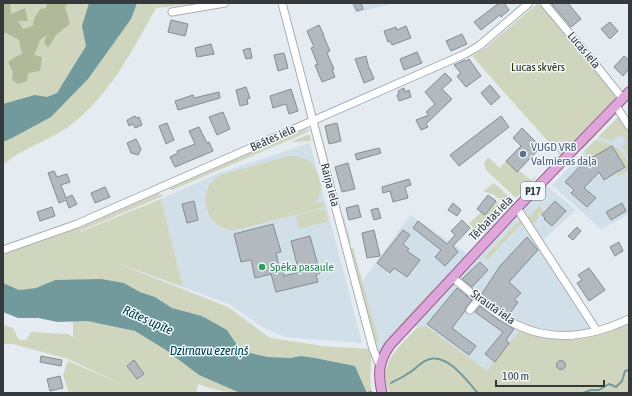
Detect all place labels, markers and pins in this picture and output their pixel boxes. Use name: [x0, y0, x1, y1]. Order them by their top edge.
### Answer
place label: VUGD VRB Valmieras daļa: [531, 140, 597, 168]
marker: VUGD VRB Valmieras daļa: [518, 149, 528, 159]
place label: Spēka pasaule: [270, 260, 334, 274]
marker: Spēka pasaule: [257, 262, 267, 272]

